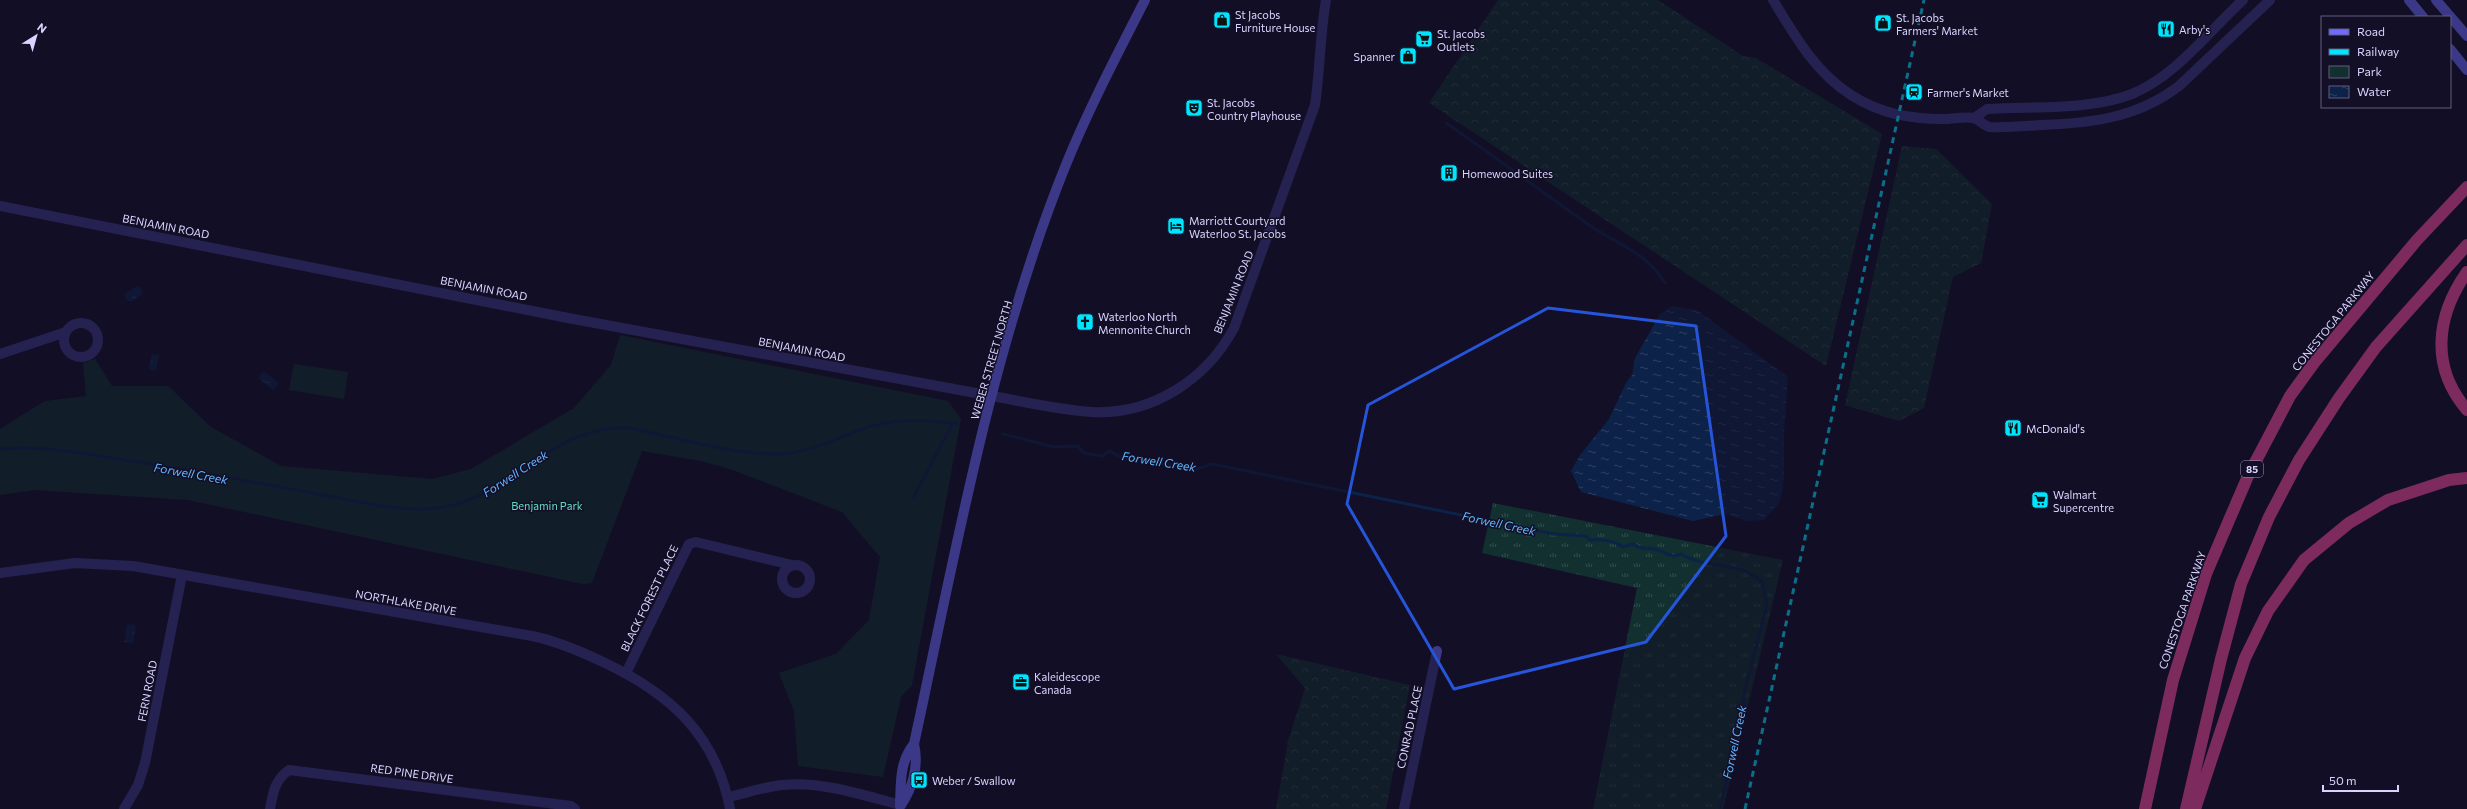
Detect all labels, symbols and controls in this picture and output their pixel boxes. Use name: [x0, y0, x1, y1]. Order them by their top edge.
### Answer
place label: St Jacobs Furniture House: [1235, 8, 1316, 34]
shop icon: St Jacobs Furniture House: [1212, 10, 1232, 30]
place label: St. Jacobs Farmers' Market: [1896, 11, 1978, 37]
shop icon: St. Jacobs Farmers' Market: [1873, 13, 1893, 33]
north arrow: [16, 16, 56, 56]
legend: [2321, 16, 2451, 108]
restaurant icon: Arby's: [2156, 19, 2176, 39]
text: N: [35, 20, 50, 35]
place label: Arby's: [2179, 23, 2210, 36]
text: Road: [2357, 24, 2385, 38]
place label: St. Jacobs Outlets: [1437, 27, 1485, 53]
supermarket icon: St. Jacobs Outlets: [1414, 29, 1434, 49]
text: Railway: [2357, 44, 2399, 58]
shop icon: Spanner: [1398, 46, 1418, 66]
place label: Spanner: [1353, 50, 1396, 63]
text: Park: [2357, 64, 2383, 78]
station icon: Farmer's Market: [1904, 82, 1924, 102]
text: Water: [2357, 84, 2391, 98]
place label: Farmer's Market: [1927, 86, 2009, 99]
place label: St. Jacobs Country Playhouse: [1207, 96, 1301, 122]
theatre icon: St. Jacobs Country Playhouse: [1184, 98, 1204, 118]
building icon: Homewood Suites: [1439, 163, 1459, 183]
place label: Homewood Suites: [1462, 167, 1553, 180]
street label: BENJAMIN ROAD: [121, 211, 211, 242]
place label: Marriott Courtyard Waterloo St. Jacobs: [1189, 214, 1286, 241]
hotel icon: Marriott Courtyard Waterloo St. Jacobs: [1166, 216, 1186, 236]
street label: BENJAMIN ROAD: [1210, 249, 1256, 336]
street label: CONESTOGA PARKWAY: [2289, 269, 2377, 373]
street label: BENJAMIN ROAD: [439, 273, 529, 304]
street label: WEBER STREET NORTH: [968, 299, 1014, 421]
place label: Waterloo North Mennonite Church: [1098, 310, 1191, 336]
church icon: Waterloo North Mennonite Church: [1075, 312, 1095, 332]
street label: BENJAMIN ROAD: [757, 334, 847, 365]
restaurant icon: McDonald's: [2003, 418, 2023, 438]
place label: McDonald's: [2026, 422, 2085, 435]
water label: Forwell Creek: [480, 447, 551, 499]
water label: Forwell Creek: [1121, 448, 1198, 474]
water label: Forwell Creek: [153, 460, 230, 486]
road number: 85: [2241, 461, 2263, 477]
place label: Walmart Supercentre: [2053, 488, 2114, 514]
supermarket icon: Walmart Supercentre: [2030, 490, 2050, 510]
park label: Benjamin Park: [511, 499, 583, 512]
water label: Forwell Creek: [1461, 508, 1537, 538]
street label: BLACK FOREST PLACE: [618, 543, 680, 653]
street label: CONESTOGA PARKWAY: [2156, 549, 2208, 671]
street label: NORTHLAKE DRIVE: [355, 587, 457, 617]
street label: FERN ROAD: [135, 659, 159, 723]
place label: Kaleidescope Canada: [1034, 670, 1100, 696]
office icon: Kaleidescope Canada: [1011, 672, 1031, 692]
street label: CONRAD PLACE: [1394, 684, 1424, 770]
water label: Forwell Creek: [1719, 704, 1749, 780]
street label: RED PINE DRIVE: [370, 761, 454, 785]
scale bar: [2323, 767, 2398, 793]
bus stop icon: Weber / Swallow: [909, 770, 929, 790]
text: 50 m: [2329, 773, 2357, 787]
place label: Weber / Swallow: [932, 774, 1016, 787]

